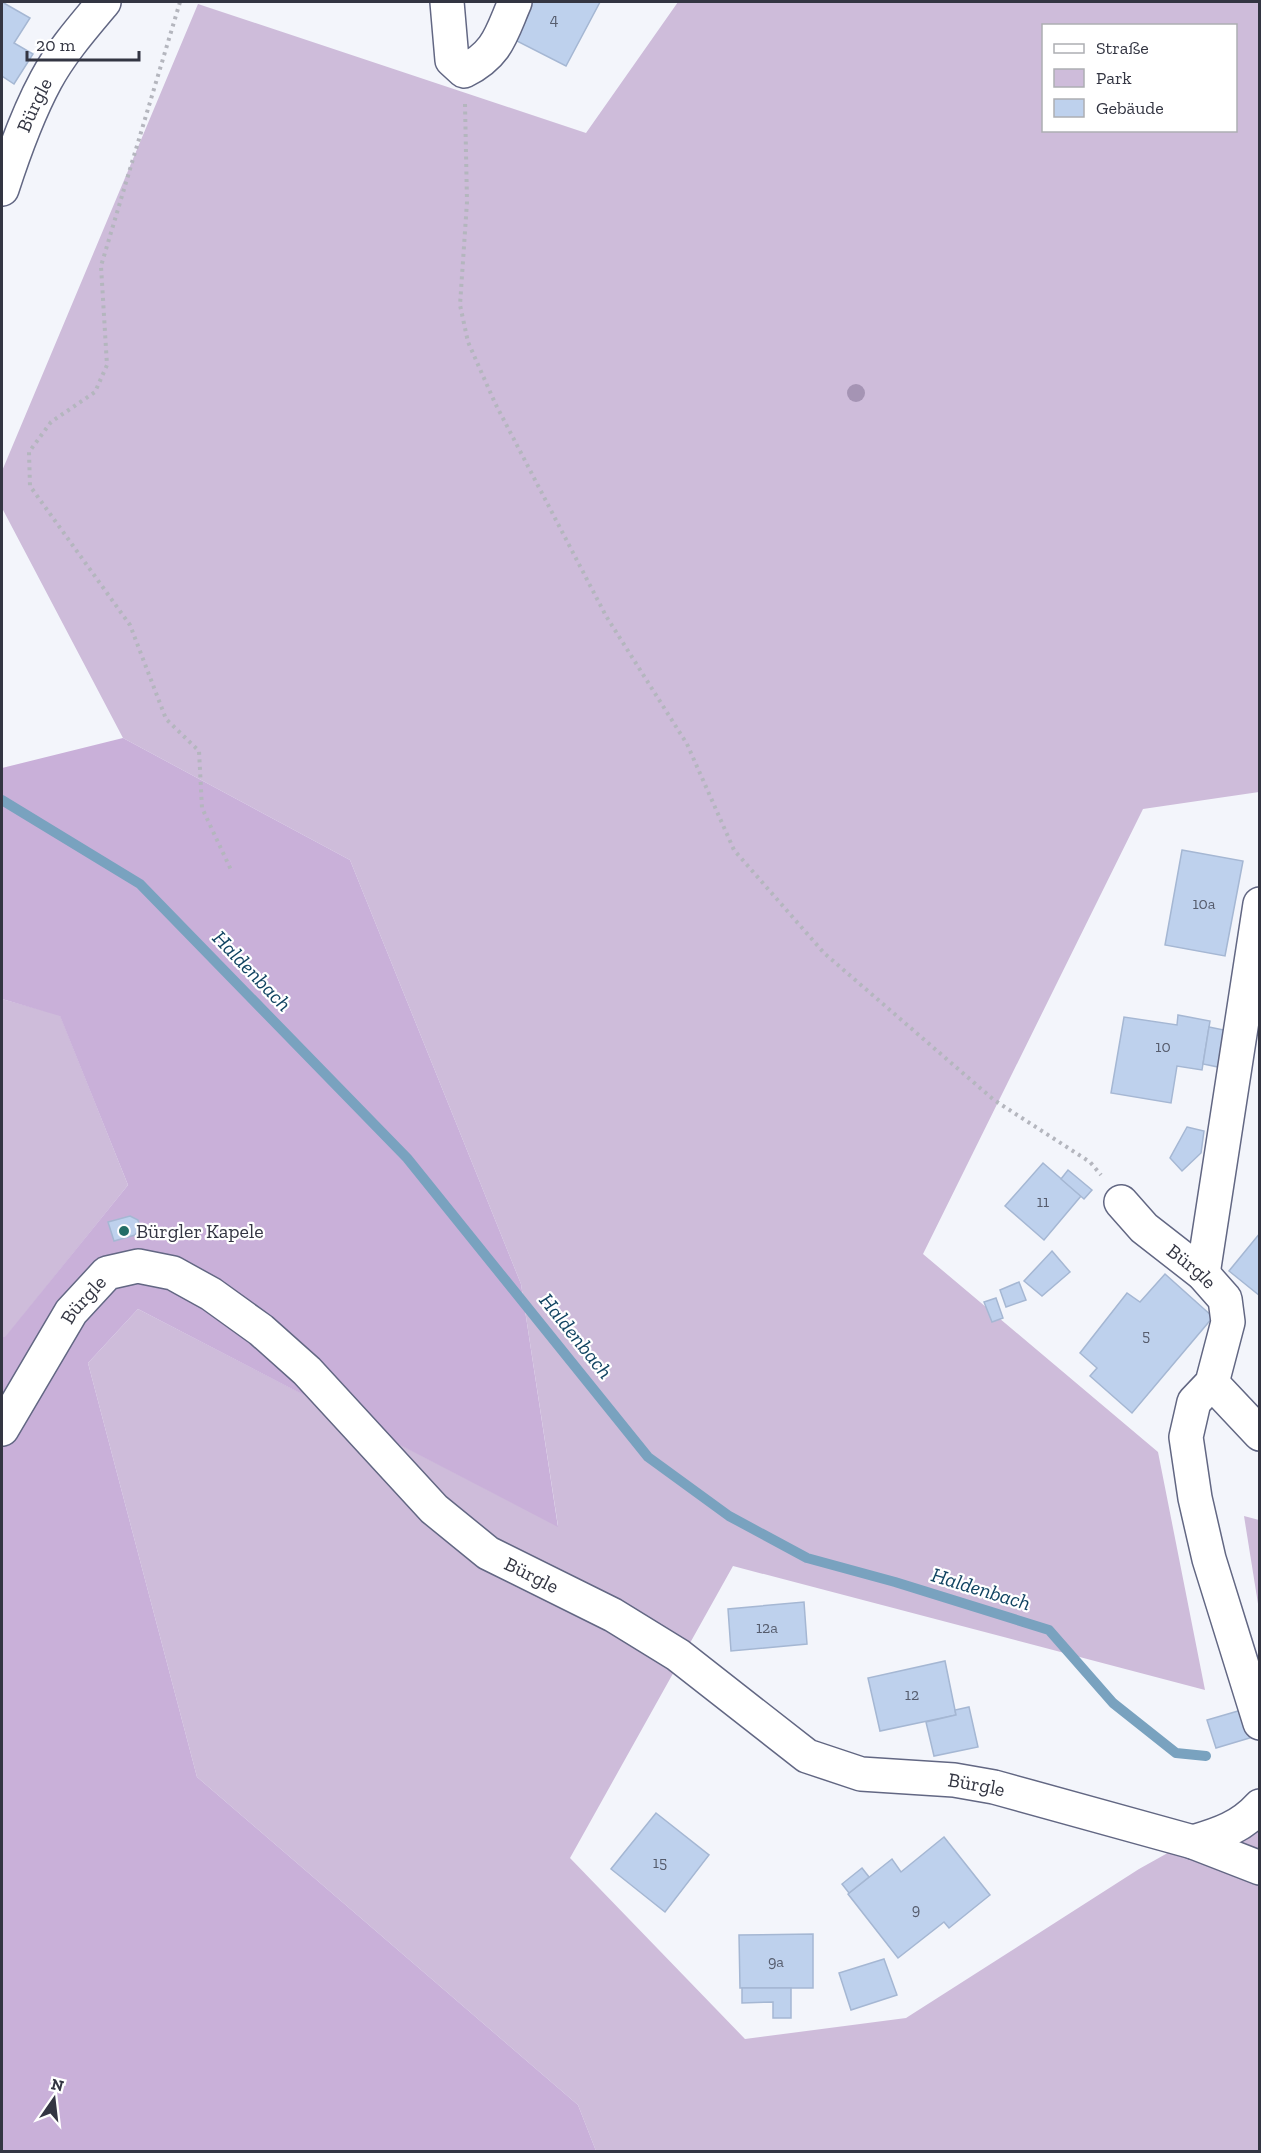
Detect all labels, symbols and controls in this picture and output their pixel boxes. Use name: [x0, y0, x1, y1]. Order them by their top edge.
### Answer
house number: 4: [550, 10, 559, 29]
scale bar: [27, 24, 140, 62]
legend: [1042, 24, 1237, 132]
text: 20 m: [36, 34, 76, 56]
text: Straße: [1096, 37, 1149, 59]
text: Park: [1096, 67, 1132, 89]
street label: Bürgle: [11, 73, 57, 136]
text: Gebäude: [1096, 97, 1164, 119]
house number: 10a: [1192, 894, 1216, 913]
water label: Haldenbach: [208, 925, 297, 1016]
house number: 10: [1155, 1037, 1171, 1056]
house number: 11: [1037, 1192, 1049, 1211]
place label: Bürgler Kapele: [136, 1219, 264, 1243]
marker: Bürgler Kapele: [117, 1224, 131, 1238]
street label: Bürgle: [1162, 1239, 1222, 1293]
street label: Bürgle: [55, 1270, 111, 1328]
water label: Haldenbach: [534, 1288, 618, 1383]
house number: 5: [1142, 1326, 1150, 1345]
street label: Bürgle: [501, 1551, 563, 1598]
water label: Haldenbach: [928, 1562, 1034, 1615]
house number: 12a: [756, 1618, 778, 1637]
house number: 12: [905, 1685, 919, 1704]
street label: Bürgle: [946, 1767, 1008, 1802]
house number: 15: [653, 1853, 667, 1872]
house number: 9: [912, 1900, 920, 1919]
house number: 9a: [768, 1952, 784, 1971]
north arrow: [24, 2069, 84, 2129]
text: N: [49, 2074, 66, 2096]

